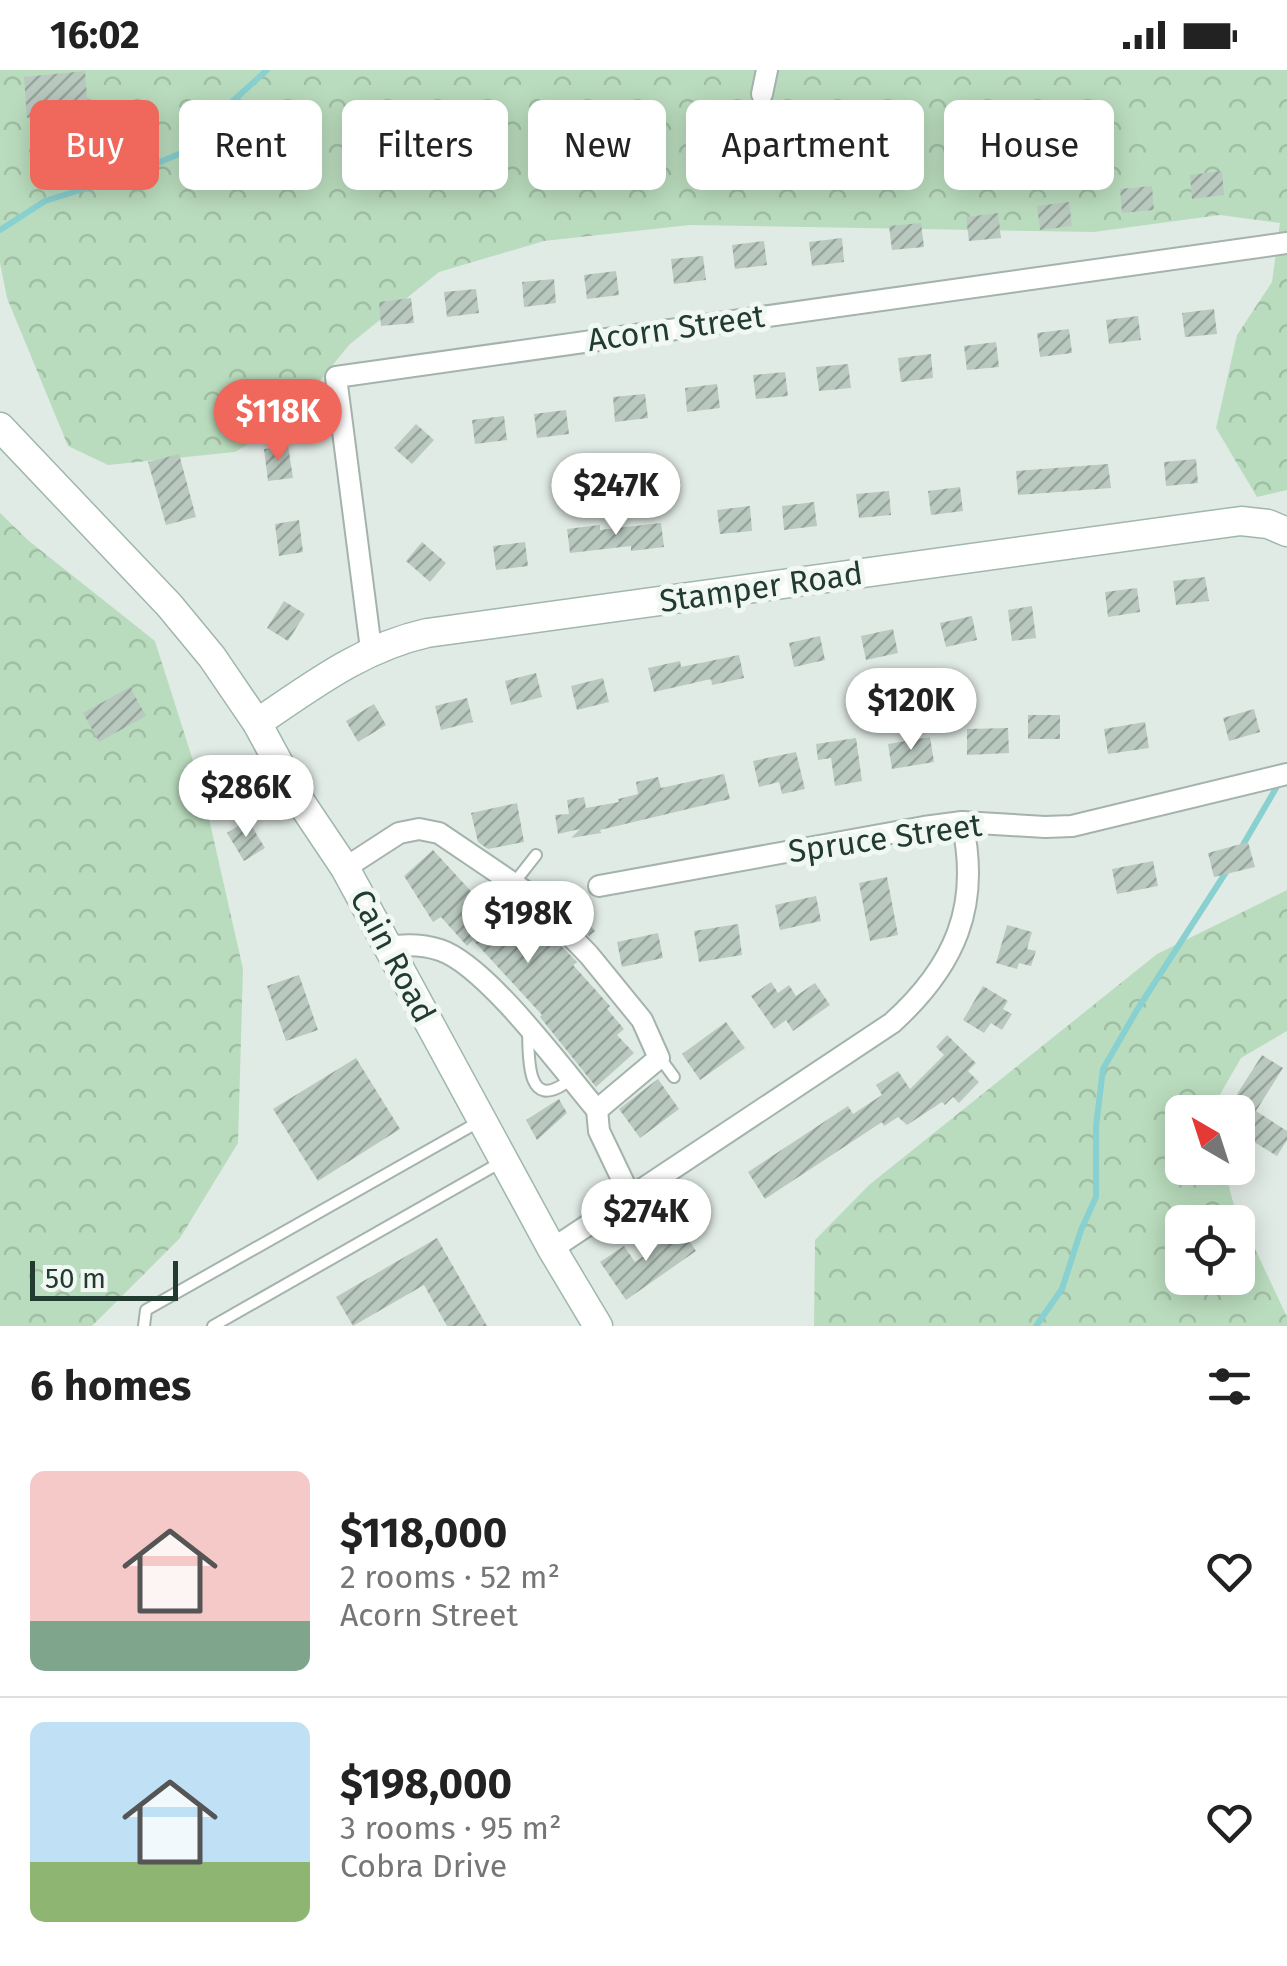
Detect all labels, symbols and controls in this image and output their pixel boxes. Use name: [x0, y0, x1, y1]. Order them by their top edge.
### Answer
text: 16:02: [50, 12, 140, 58]
chip: Buy: [30, 100, 159, 190]
chip: Rent: [179, 100, 322, 190]
chip: Filters: [342, 100, 508, 190]
chip: New: [528, 100, 666, 190]
chip: Apartment: [686, 100, 924, 190]
chip: House: [944, 100, 1114, 190]
street label: Acorn Street: [585, 297, 767, 359]
pin: $118K: [208, 379, 348, 464]
text: $118K: [236, 392, 320, 430]
pin: $247K: [546, 453, 686, 538]
text: $247K: [573, 466, 659, 504]
street label: Stamper Road: [657, 554, 865, 620]
pin: $120K: [841, 668, 981, 753]
text: $120K: [868, 681, 954, 719]
pin: $286K: [176, 755, 316, 840]
text: $286K: [201, 768, 291, 806]
street label: Spruce Street: [786, 806, 985, 870]
pin: $198K: [458, 881, 598, 966]
street label: Cain Road: [342, 883, 444, 1029]
text: $198K: [484, 894, 572, 932]
north arrow: [1165, 1095, 1255, 1185]
map controls: [1165, 1095, 1255, 1295]
pin: $274K: [576, 1179, 716, 1264]
text: $274K: [603, 1192, 689, 1230]
button: locate: [1165, 1205, 1255, 1295]
scale bar: [30, 1256, 178, 1300]
text: 50 m: [45, 1262, 106, 1295]
icon: filters: [1202, 1359, 1257, 1414]
text: 6 homes: [30, 1361, 191, 1411]
text: $118,000: [340, 1508, 507, 1558]
icon: home: [110, 1511, 230, 1631]
icon: heart: [1202, 1544, 1257, 1599]
text: 2 rooms · 52 m²: [340, 1558, 560, 1596]
text: Acorn Street: [340, 1596, 518, 1634]
text: $198,000: [340, 1759, 512, 1809]
icon: home: [110, 1762, 230, 1882]
icon: heart: [1202, 1795, 1257, 1850]
text: 3 rooms · 95 m²: [340, 1809, 562, 1847]
text: Cobra Drive: [340, 1847, 507, 1885]

